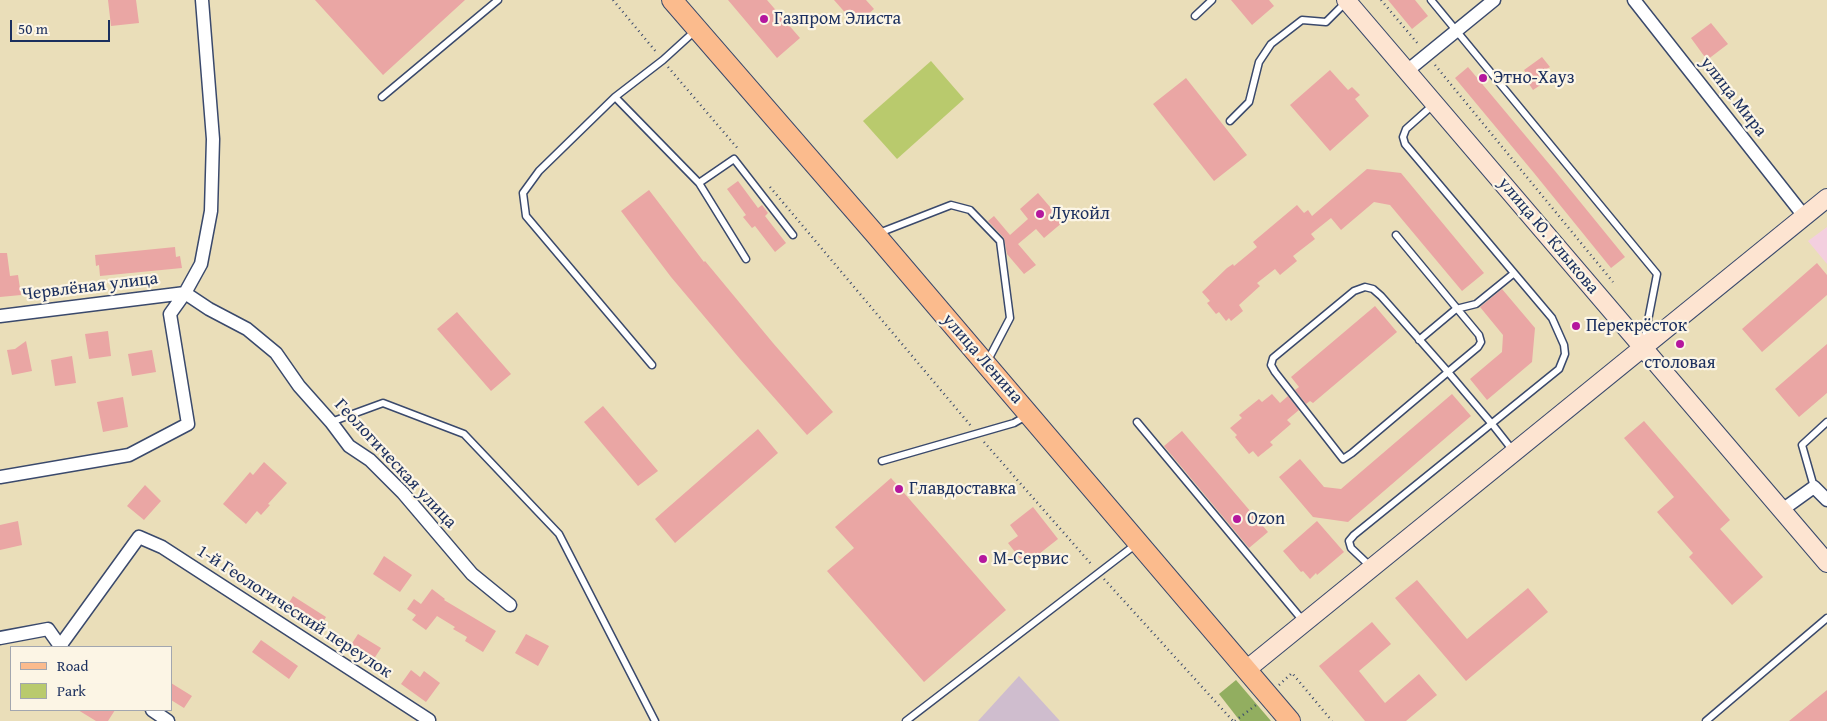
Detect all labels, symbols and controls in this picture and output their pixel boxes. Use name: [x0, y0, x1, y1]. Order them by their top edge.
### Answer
place label: Газпром Элиста: [774, 8, 901, 30]
scale bar: [12, 10, 112, 42]
marker: Газпром Элиста: [758, 13, 770, 25]
text: 50 m: [18, 18, 48, 39]
street label: улица Мира: [1695, 53, 1771, 141]
place label: Этно-Хауз: [1493, 67, 1575, 89]
marker: Этно-Хауз: [1477, 72, 1489, 84]
street label: улица Ю. Клыкова: [1493, 173, 1603, 299]
place label: Лукойл: [1050, 203, 1110, 225]
marker: Лукойл: [1034, 208, 1046, 220]
street label: Червлёная улица: [21, 268, 159, 306]
street label: улица Ленина: [937, 309, 1027, 409]
place label: Перекрёсток: [1586, 315, 1687, 337]
marker: Перекрёсток: [1570, 320, 1582, 332]
marker: столовая: [1674, 338, 1686, 350]
place label: столовая: [1644, 352, 1716, 374]
street label: Геологическая улица: [329, 395, 461, 533]
place label: Главдоставка: [909, 478, 1016, 500]
marker: Главдоставка: [893, 483, 905, 495]
place label: Ozon: [1247, 508, 1285, 530]
marker: Ozon: [1231, 513, 1243, 525]
street label: 1-й Геологический переулок: [192, 541, 396, 683]
place label: М-Сервис: [993, 548, 1069, 570]
marker: М-Сервис: [977, 553, 989, 565]
legend: [10, 646, 172, 711]
text: Road: [57, 655, 88, 676]
text: Park: [57, 680, 86, 701]

